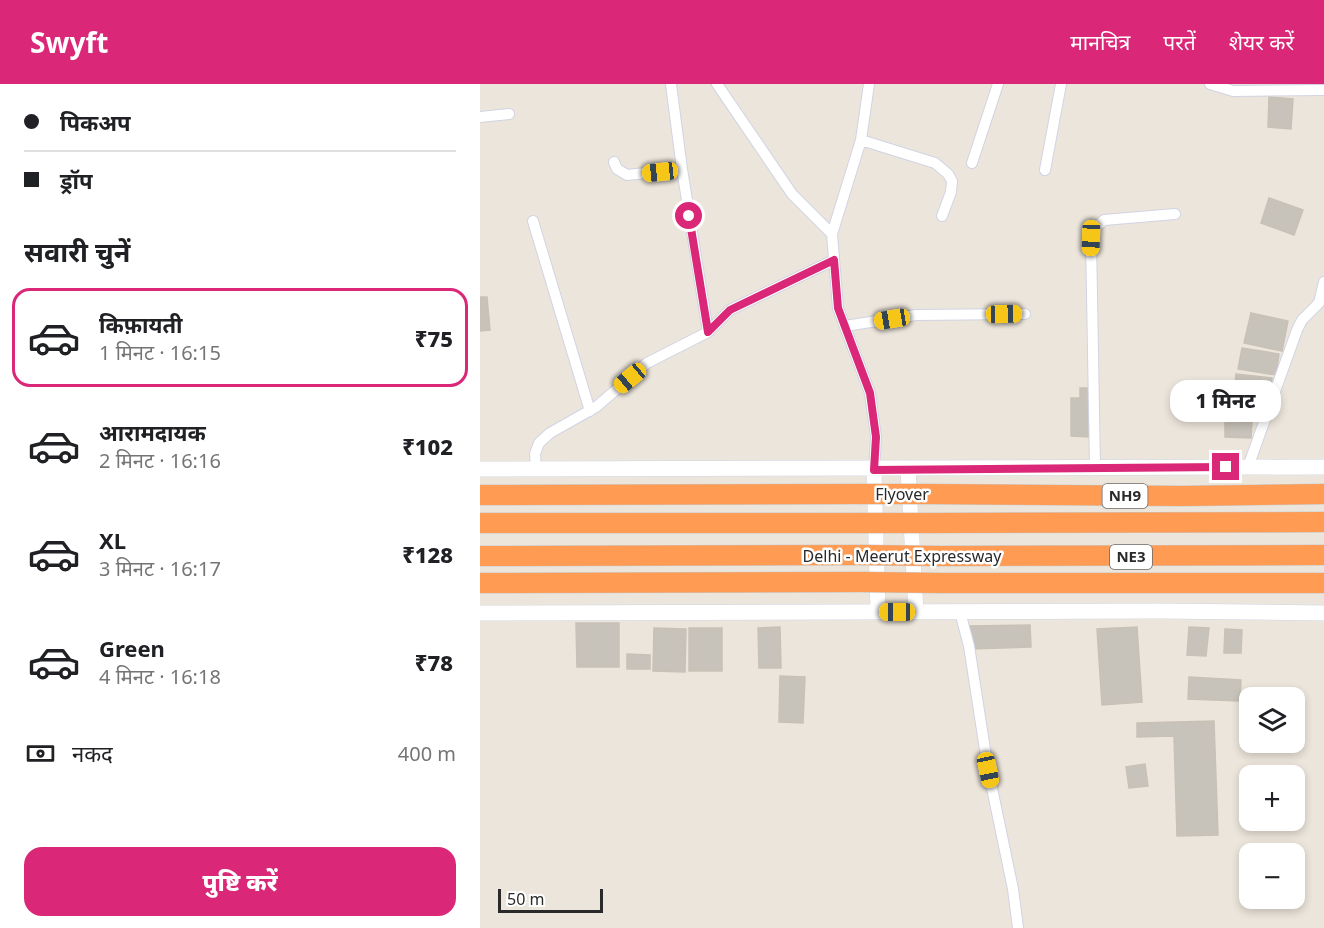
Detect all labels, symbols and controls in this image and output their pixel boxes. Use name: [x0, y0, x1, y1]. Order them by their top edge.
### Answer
text: Swyft: [30, 23, 108, 61]
text: मानचित्र: [1070, 28, 1130, 56]
text: परतें: [1163, 28, 1196, 56]
text: शेयर करें: [1229, 28, 1294, 56]
text: पिकअप: [60, 107, 131, 137]
car: [641, 161, 679, 183]
text: ड्रॉप: [60, 165, 93, 195]
route start: [675, 202, 702, 229]
car: [1081, 220, 1101, 256]
text: सवारी चुनें: [24, 233, 130, 270]
car: [986, 305, 1022, 323]
car: [873, 307, 911, 331]
text: किफ़ायती: [99, 309, 183, 339]
icon: car: [27, 311, 81, 365]
text: ₹75: [415, 323, 453, 353]
text: 1 मिनट · 16:15: [99, 339, 221, 366]
car: [610, 360, 650, 396]
callout: 1 मिनट: [1170, 380, 1281, 422]
text: 1 मिनट: [1196, 387, 1255, 414]
text: आरामदायक: [99, 417, 206, 447]
icon: car: [27, 419, 81, 473]
text: ₹102: [402, 431, 453, 461]
text: 2 मिनट · 16:16: [99, 447, 221, 474]
route end: [1212, 453, 1239, 480]
street label: Flyover: [875, 483, 929, 505]
road number: NH9: [1102, 484, 1148, 508]
text: XL: [99, 525, 126, 555]
icon: car: [27, 527, 81, 581]
text: ₹128: [402, 539, 453, 569]
street label: Delhi - Meerut Expressway: [803, 545, 1002, 567]
road number: NE3: [1110, 545, 1152, 569]
text: 3 मिनट · 16:17: [99, 555, 221, 582]
car: [879, 603, 915, 621]
text: Green: [99, 633, 165, 663]
icon: car: [27, 635, 81, 689]
text: ₹78: [415, 647, 453, 677]
text: 4 मिनट · 16:18: [99, 663, 221, 690]
map controls: [1239, 687, 1305, 909]
button: layers: [1239, 687, 1305, 753]
icon: cash: [24, 737, 57, 770]
text: नकद: [72, 738, 113, 768]
text: 400 m: [398, 740, 456, 767]
car: [975, 751, 1001, 789]
button: +: [1239, 765, 1305, 831]
button: −: [1239, 843, 1305, 909]
button: पुष्टि करें: [24, 847, 456, 916]
scale bar: [498, 886, 603, 914]
text: 50 m: [507, 888, 544, 910]

